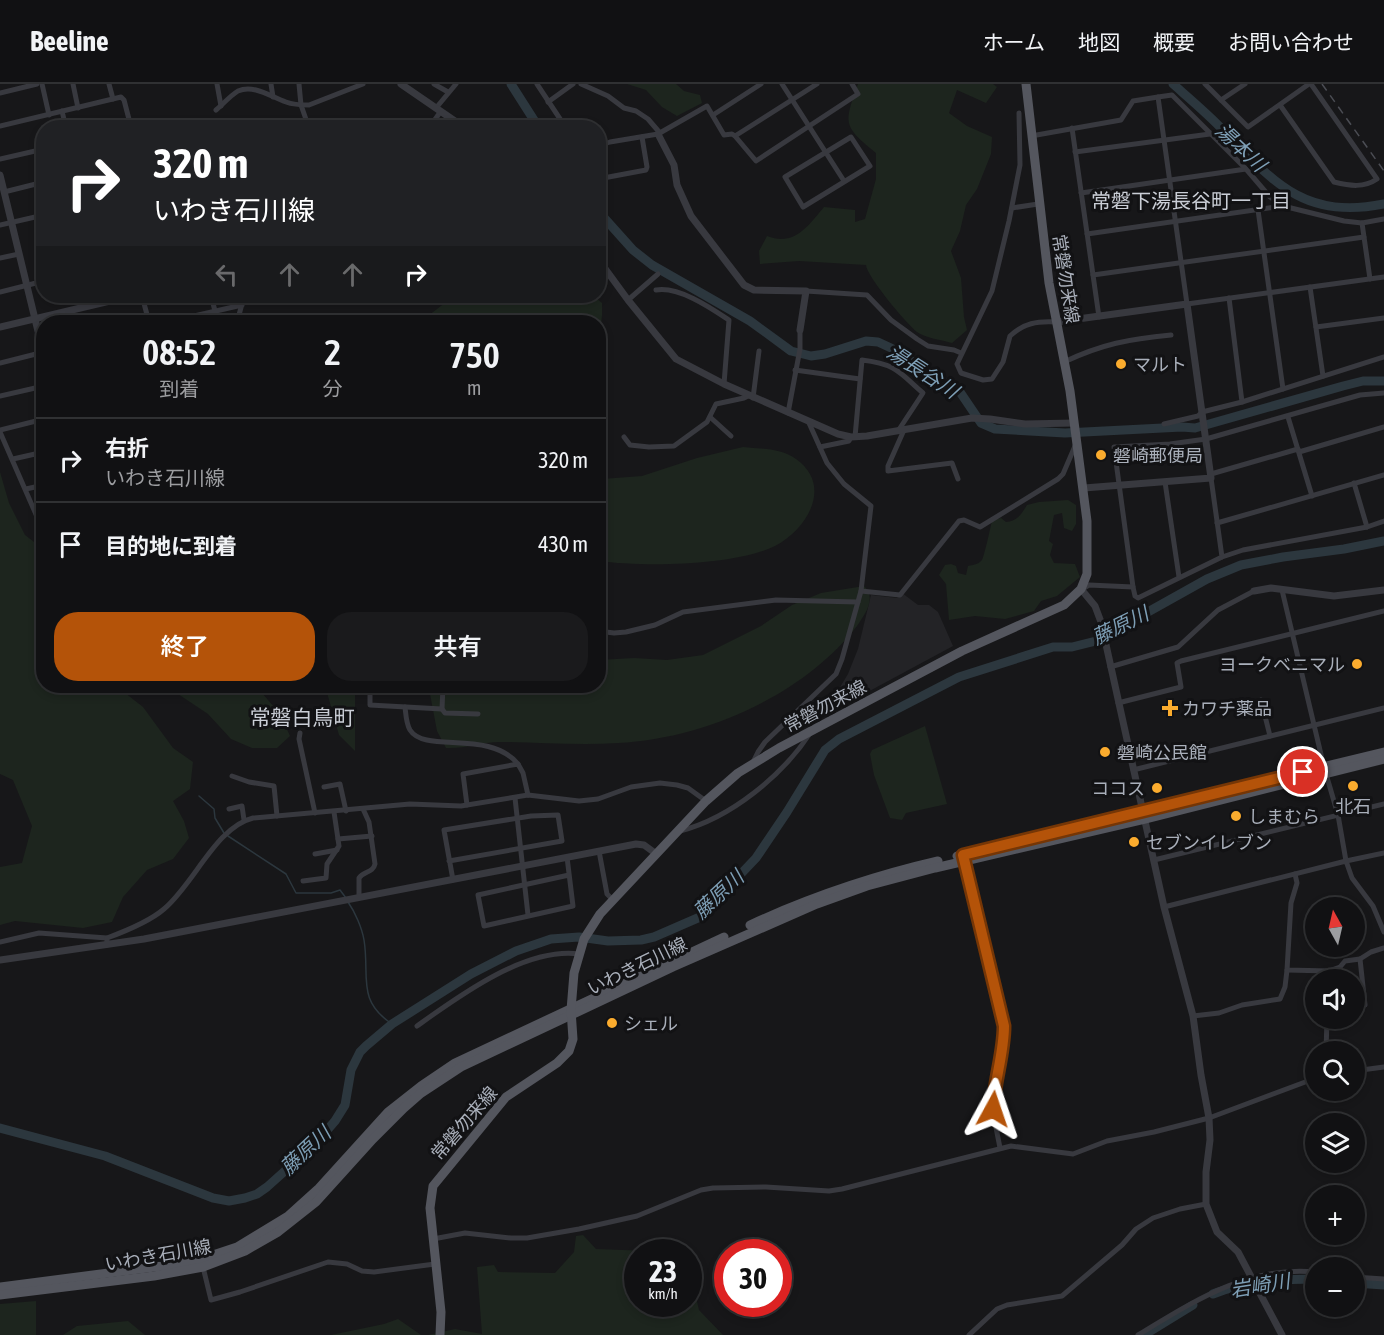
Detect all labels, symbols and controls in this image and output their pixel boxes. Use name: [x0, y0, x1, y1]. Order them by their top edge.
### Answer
text: Beeline: [30, 25, 109, 57]
text: ホーム: [983, 30, 1045, 54]
text: 地図: [1078, 30, 1120, 54]
text: 概要: [1153, 30, 1195, 54]
text: お問い合わせ: [1228, 30, 1354, 54]
water label: 湯本川: [1211, 118, 1272, 177]
text: 320 m: [153, 139, 248, 187]
icon: right: [54, 144, 132, 222]
district label: 常磐下湯長谷町一丁目: [1091, 189, 1291, 212]
text: いわき石川線: [153, 195, 315, 226]
street label: 常磐勿来線: [1049, 233, 1083, 325]
icon: left: [210, 258, 243, 291]
icon: ahead: [273, 258, 306, 291]
icon: ahead: [336, 258, 369, 291]
icon: right: [399, 258, 432, 291]
text: 08:52: [142, 331, 216, 373]
text: 2: [324, 331, 341, 373]
text: 750: [449, 334, 500, 376]
water label: 湯長谷川: [883, 340, 964, 404]
place label: マルト: [1133, 354, 1187, 375]
marker: マルト: [1114, 357, 1128, 371]
text: m: [467, 376, 482, 399]
text: 到着: [159, 377, 199, 400]
text: 分: [323, 377, 343, 400]
text: 右折: [105, 435, 149, 461]
icon: right: [54, 444, 87, 477]
place label: 磐崎郵便局: [1113, 445, 1203, 466]
text: 320 m: [538, 447, 588, 473]
marker: 磐崎郵便局: [1094, 448, 1108, 462]
text: いわき石川線: [105, 466, 225, 489]
icon: arrive: [54, 528, 87, 561]
text: 430 m: [538, 531, 588, 557]
text: 目的地に到着: [105, 533, 237, 559]
water label: 藤原川: [1088, 601, 1154, 648]
button: 終了: [54, 612, 315, 681]
button: 共有: [327, 612, 588, 681]
place label: ヨークベニマル: [1219, 654, 1345, 675]
marker: ヨークベニマル: [1350, 657, 1364, 671]
street label: 常磐勿来線: [780, 676, 870, 736]
place label: カワチ薬品: [1182, 698, 1272, 719]
marker: カワチ薬品: [1163, 701, 1177, 715]
district label: 常磐白鳥町: [250, 705, 355, 729]
place label: 磐崎公民館: [1117, 742, 1207, 763]
marker: 磐崎公民館: [1098, 745, 1112, 759]
pin: [1277, 746, 1328, 797]
icon: arrive: [1286, 755, 1319, 788]
place label: ココス: [1091, 778, 1145, 799]
marker: 北石: [1346, 779, 1360, 793]
marker: ココス: [1150, 781, 1164, 795]
place label: 北石: [1335, 796, 1371, 817]
place label: しまむら: [1248, 806, 1320, 827]
marker: しまむら: [1229, 809, 1243, 823]
place label: セブンイレブン: [1146, 832, 1272, 853]
marker: セブンイレブン: [1127, 835, 1141, 849]
water label: 藤原川: [688, 864, 749, 923]
north arrow: [1305, 897, 1365, 957]
map controls: [1305, 897, 1365, 1317]
street label: いわき石川線: [584, 933, 690, 999]
button: sound: [1305, 969, 1365, 1029]
place label: シェル: [624, 1013, 678, 1034]
marker: シェル: [605, 1016, 619, 1030]
button: search: [1305, 1041, 1365, 1101]
position arrow: [961, 1077, 1025, 1141]
street label: 常磐勿来線: [427, 1082, 501, 1164]
button: layers: [1305, 1113, 1365, 1173]
water label: 藤原川: [275, 1120, 336, 1179]
button: +: [1305, 1185, 1365, 1245]
street label: いわき石川線: [103, 1235, 213, 1275]
speed limit sign: 30: [714, 1239, 792, 1317]
text: 23: [649, 1254, 677, 1288]
button: −: [1305, 1257, 1365, 1317]
water label: 岩崎川: [1229, 1269, 1293, 1301]
text: km/h: [648, 1285, 678, 1302]

